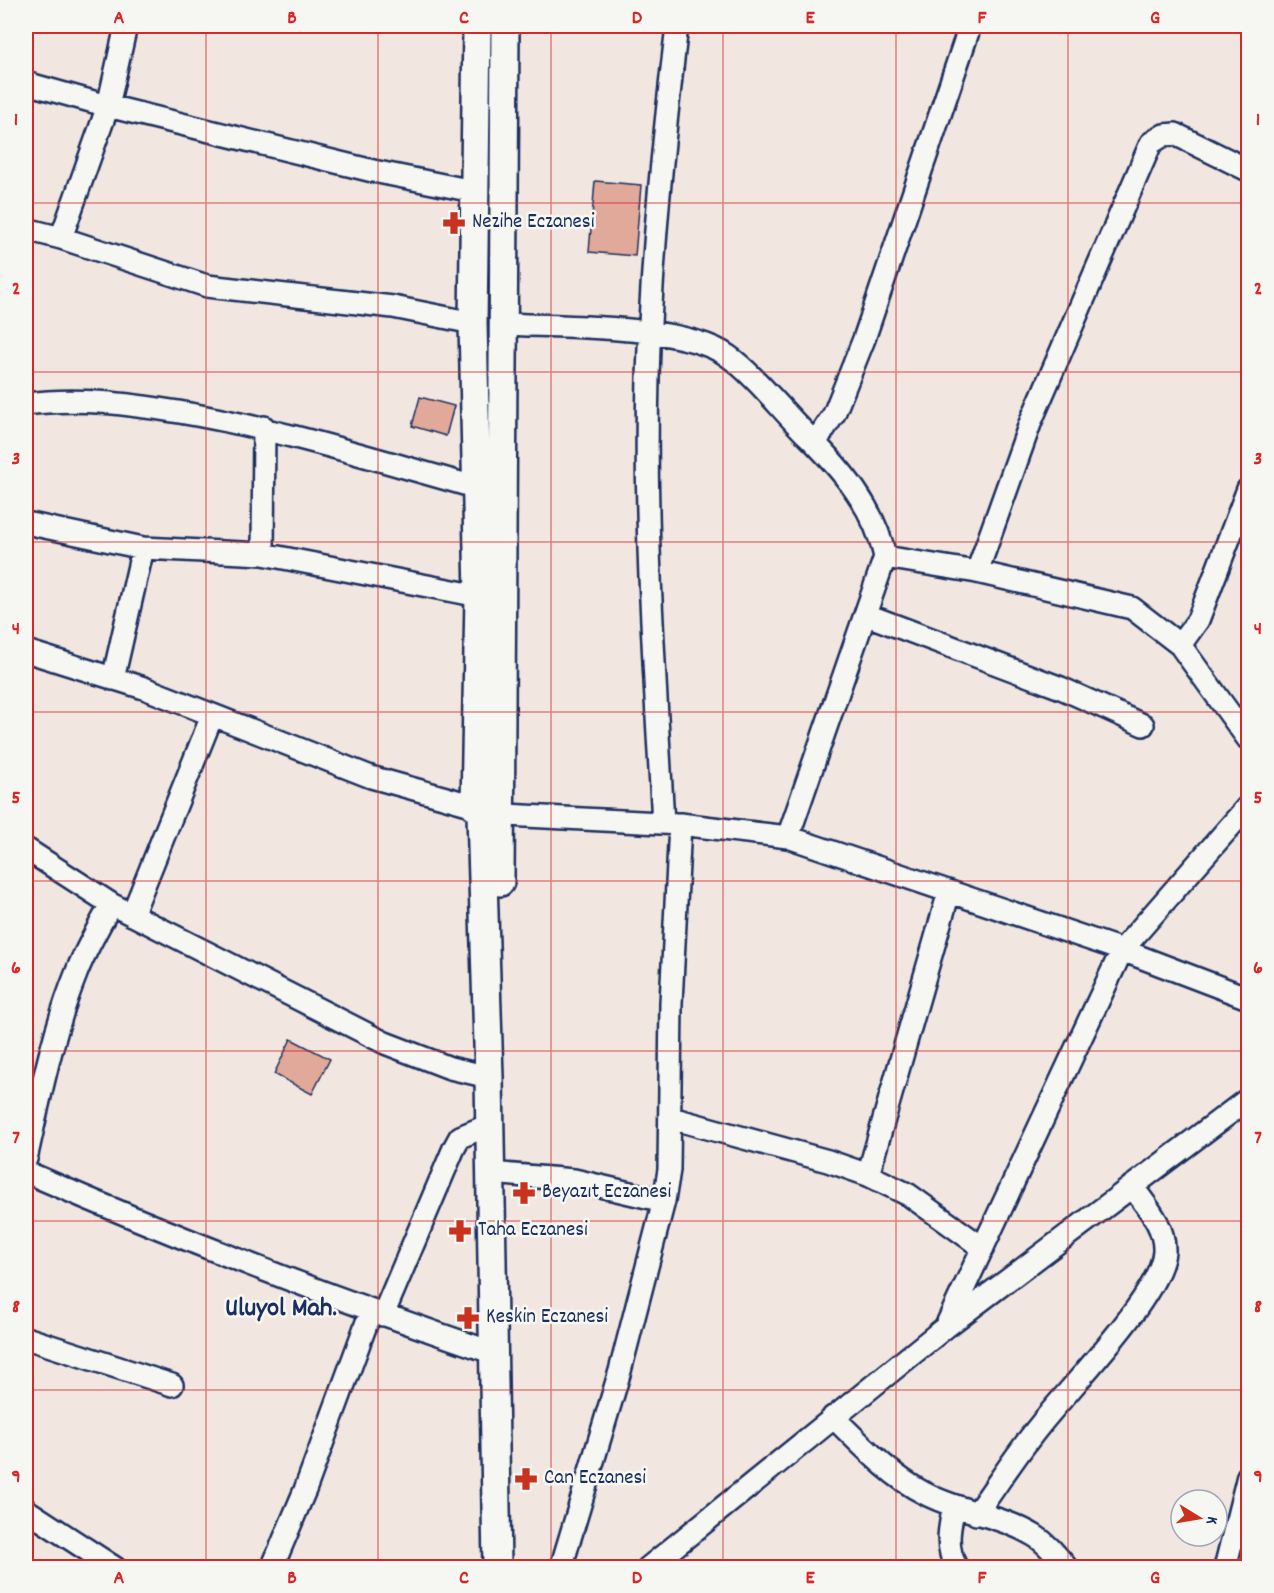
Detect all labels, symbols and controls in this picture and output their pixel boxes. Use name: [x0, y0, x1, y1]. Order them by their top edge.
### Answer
text: A: [114, 5, 125, 33]
text: B: [287, 5, 297, 33]
text: C: [459, 5, 469, 33]
text: D: [632, 5, 643, 33]
text: E: [805, 5, 815, 33]
text: F: [978, 5, 988, 33]
text: G: [1150, 5, 1160, 33]
text: 1: [14, 107, 18, 135]
text: 1: [1256, 107, 1260, 135]
place label: Nezihe Eczanesi: [472, 208, 595, 238]
pharmacy icon: Nezihe Eczanesi: [441, 210, 467, 236]
text: 2: [12, 276, 20, 304]
text: 2: [1254, 276, 1262, 304]
text: 3: [12, 446, 20, 474]
text: 3: [1254, 446, 1262, 474]
text: 4: [12, 616, 20, 644]
text: 4: [1254, 616, 1262, 644]
text: 5: [11, 785, 21, 813]
text: 5: [1253, 785, 1263, 813]
text: 6: [11, 955, 21, 983]
text: 6: [1253, 955, 1263, 983]
text: 7: [12, 1125, 20, 1153]
text: 7: [1254, 1125, 1262, 1153]
place label: Beyazıt Eczanesi: [542, 1178, 672, 1208]
pharmacy icon: Beyazıt Eczanesi: [511, 1180, 537, 1206]
place label: Taha Eczanesi: [478, 1216, 588, 1246]
pharmacy icon: Taha Eczanesi: [447, 1218, 473, 1244]
district label: Uluyol Mah.: [225, 1290, 337, 1329]
text: 8: [12, 1294, 20, 1322]
text: 8: [1254, 1294, 1262, 1322]
place label: Keskin Eczanesi: [486, 1303, 608, 1333]
pharmacy icon: Keskin Eczanesi: [455, 1305, 481, 1331]
text: 9: [11, 1464, 21, 1492]
place label: Can Eczanesi: [544, 1464, 646, 1494]
text: 9: [1253, 1464, 1263, 1492]
pharmacy icon: Can Eczanesi: [513, 1466, 539, 1492]
north arrow: [1169, 1488, 1229, 1548]
text: K: [1199, 1515, 1223, 1527]
text: A: [114, 1565, 125, 1593]
text: B: [287, 1565, 297, 1593]
text: C: [459, 1565, 469, 1593]
text: D: [632, 1565, 643, 1593]
text: E: [805, 1565, 815, 1593]
text: F: [978, 1565, 988, 1593]
text: G: [1150, 1565, 1160, 1593]

